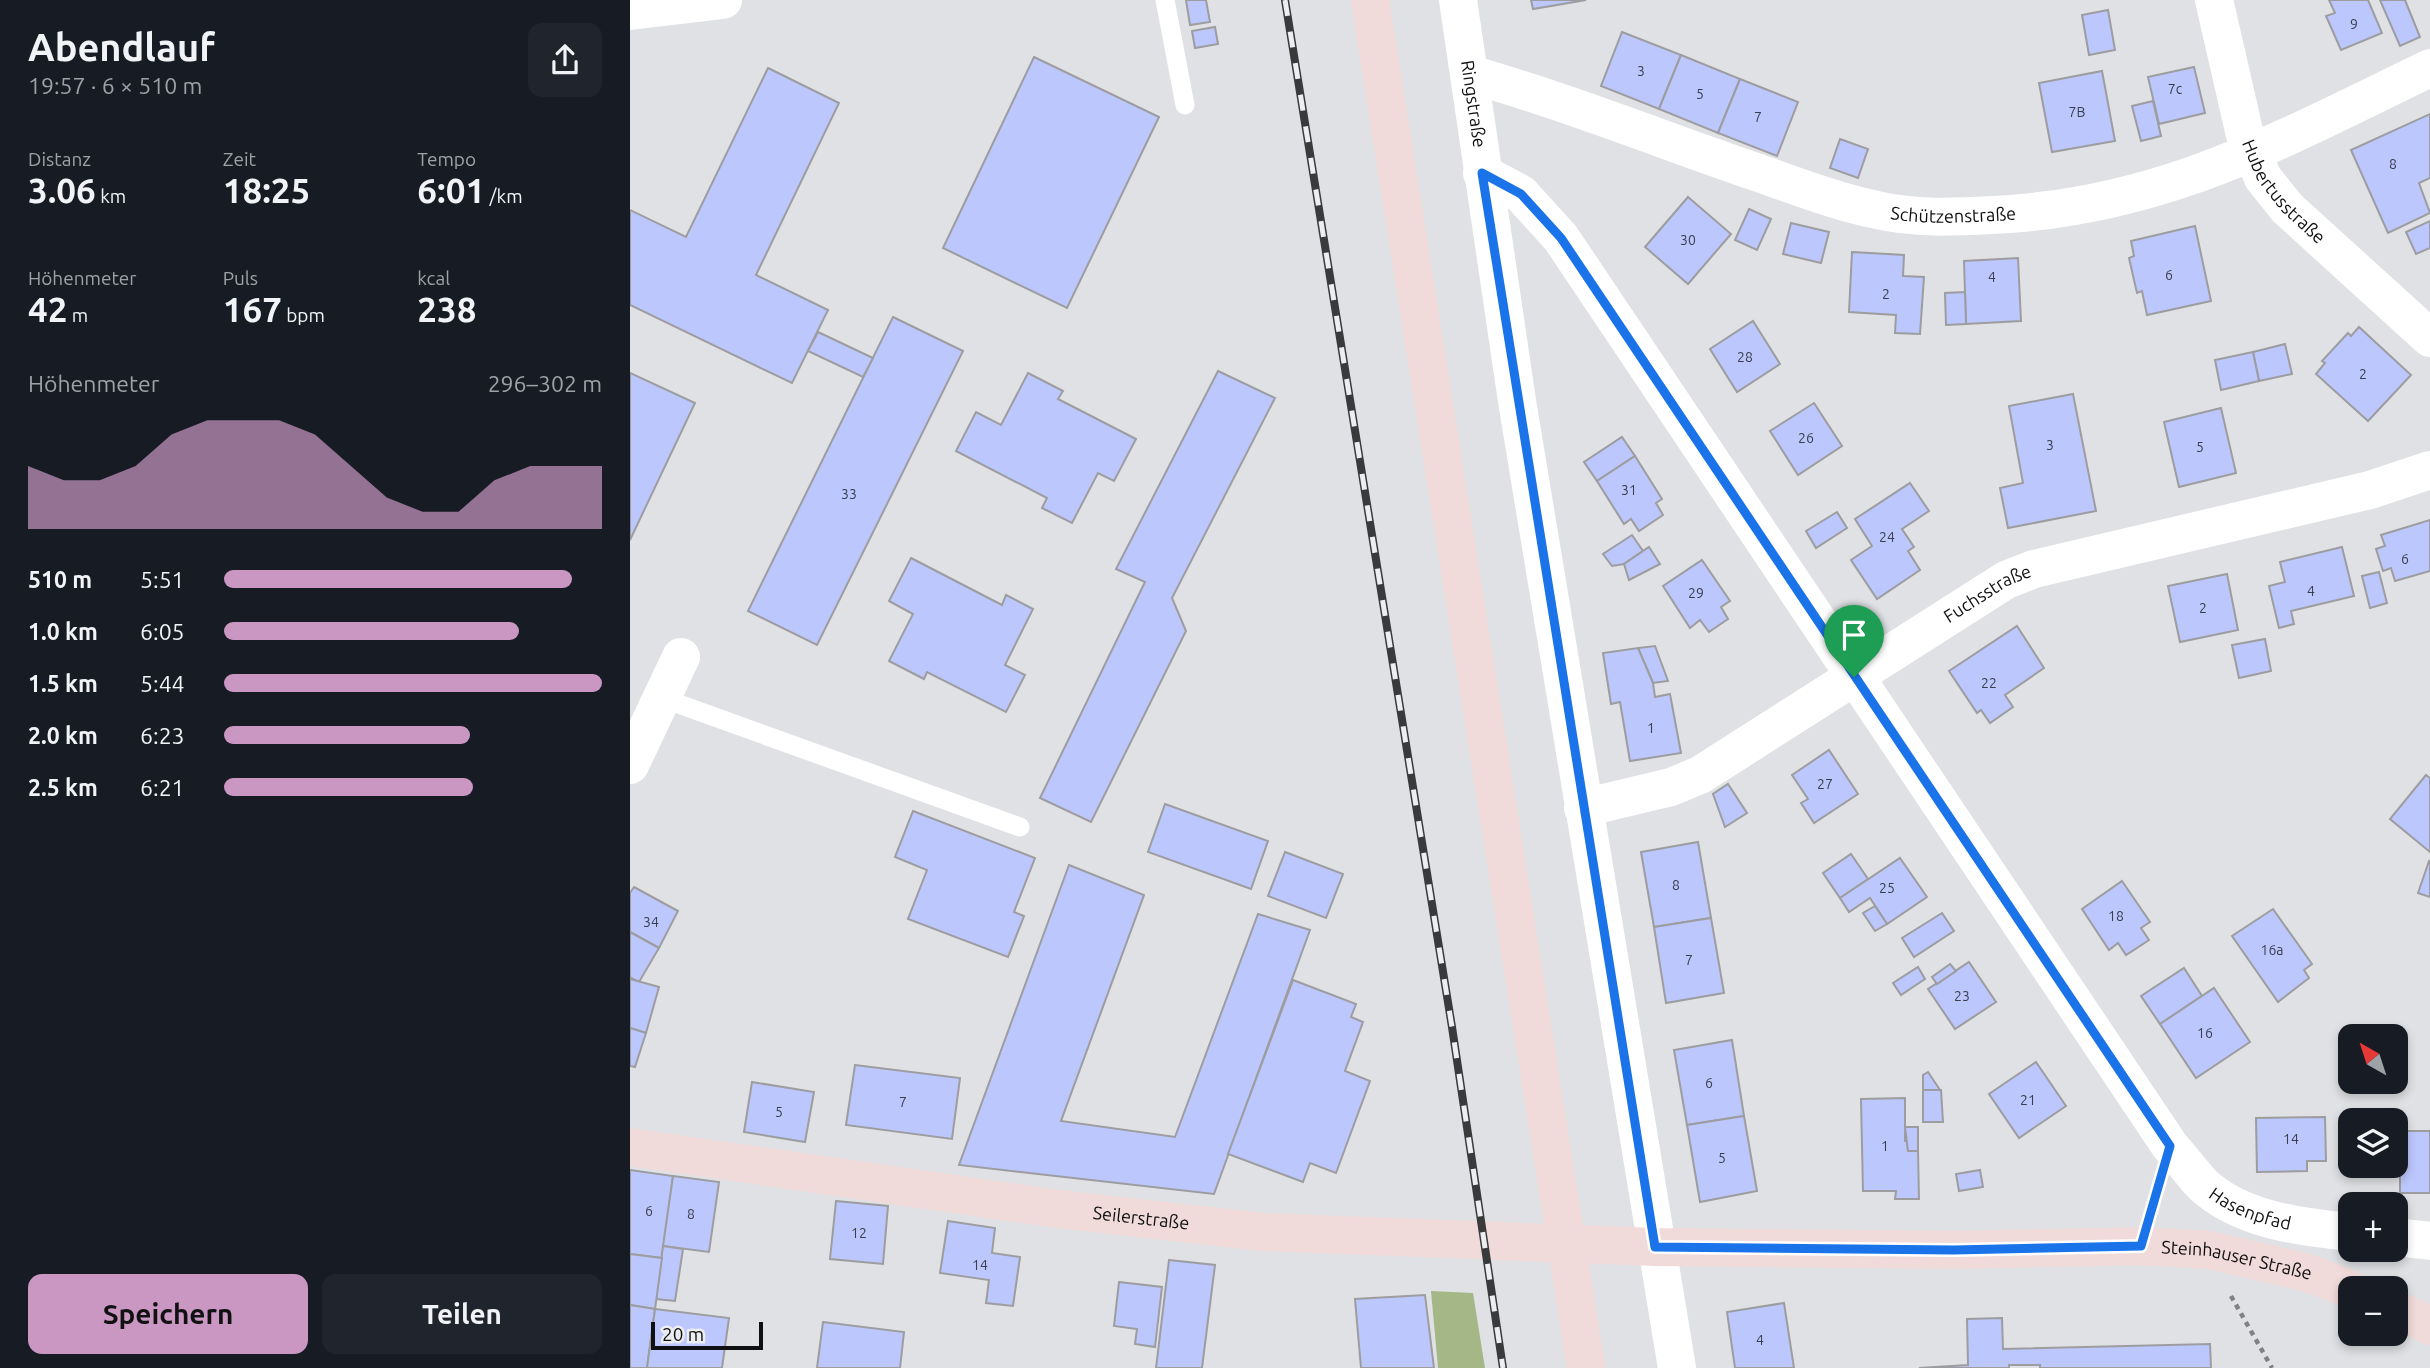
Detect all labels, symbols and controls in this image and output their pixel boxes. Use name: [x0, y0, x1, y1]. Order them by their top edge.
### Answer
house number: 9: [2350, 16, 2358, 32]
button: share: [528, 23, 602, 97]
text: Abendlauf: [28, 26, 215, 68]
street label: Ringstraße: [1458, 59, 1491, 149]
house number: 3: [1637, 63, 1645, 79]
text: 19:57 · 6 × 510 m: [28, 73, 202, 98]
house number: 7c: [2168, 81, 2183, 97]
house number: 5: [1696, 86, 1704, 102]
house number: 7B: [2069, 104, 2085, 120]
house number: 7: [1754, 109, 1762, 125]
street label: Hubertusstraße: [2239, 136, 2330, 247]
text: Distanz: [28, 148, 91, 170]
text: Zeit: [223, 148, 256, 170]
text: Tempo: [417, 148, 476, 170]
house number: 8: [2389, 156, 2397, 172]
text: 3.06: [28, 170, 96, 210]
text: 18:25: [223, 170, 310, 210]
text: 6:01: [417, 170, 485, 210]
text: km: [96, 185, 126, 207]
text: /km: [485, 185, 523, 207]
street label: Schützenstraße: [1889, 202, 2017, 226]
house number: 30: [1680, 232, 1696, 248]
text: Höhenmeter: [28, 267, 137, 289]
text: Puls: [223, 267, 258, 289]
text: kcal: [417, 267, 450, 289]
house number: 6: [2165, 267, 2173, 283]
house number: 4: [1988, 269, 1996, 285]
house number: 2: [1882, 286, 1890, 302]
text: 42: [28, 289, 67, 329]
text: 167: [223, 289, 282, 329]
text: 238: [417, 289, 477, 329]
text: m: [67, 304, 88, 326]
text: bpm: [282, 304, 325, 326]
house number: 28: [1737, 349, 1753, 365]
house number: 2: [2359, 366, 2367, 382]
text: Höhenmeter: [28, 371, 159, 396]
text: 296–302 m: [488, 371, 602, 396]
house number: 26: [1798, 430, 1814, 446]
house number: 3: [2046, 437, 2054, 453]
house number: 5: [2196, 439, 2204, 455]
house number: 31: [1621, 482, 1637, 498]
house number: 33: [841, 486, 857, 502]
house number: 24: [1879, 529, 1895, 545]
house number: 6: [2401, 551, 2409, 567]
street label: Fuchsstraße: [1940, 560, 2034, 626]
text: 510 m: [28, 567, 92, 592]
text: 5:51: [140, 567, 185, 592]
house number: 4: [2307, 583, 2315, 599]
house number: 29: [1688, 585, 1704, 601]
house number: 2: [2199, 600, 2207, 616]
pin: [1824, 605, 1884, 677]
icon: arrive: [1835, 616, 1873, 654]
text: 1.0 km: [28, 619, 98, 644]
text: 6:05: [140, 619, 185, 644]
text: 1.5 km: [28, 671, 98, 696]
text: 5:44: [140, 671, 185, 696]
house number: 22: [1981, 675, 1997, 691]
house number: 1: [1647, 720, 1655, 736]
text: 2.0 km: [28, 723, 98, 748]
text: 6:23: [140, 723, 185, 748]
text: 2.5 km: [28, 775, 98, 800]
text: 6:21: [140, 775, 185, 800]
house number: 27: [1817, 776, 1833, 792]
house number: 8: [1672, 877, 1680, 893]
house number: 25: [1879, 880, 1895, 896]
house number: 18: [2108, 908, 2124, 924]
house number: 34: [643, 914, 659, 930]
house number: 16a: [2261, 942, 2284, 958]
house number: 7: [1685, 952, 1693, 968]
house number: 23: [1954, 988, 1970, 1004]
north arrow: [2338, 1024, 2408, 1094]
map controls: [2338, 1024, 2408, 1346]
house number: 16: [2197, 1025, 2213, 1041]
house number: 6: [1705, 1075, 1713, 1091]
house number: 21: [2020, 1092, 2036, 1108]
house number: 7: [899, 1094, 907, 1110]
house number: 5: [775, 1104, 783, 1120]
button: layers: [2338, 1108, 2408, 1178]
house number: 14: [2283, 1131, 2299, 1147]
house number: 1: [1881, 1138, 1889, 1154]
house number: 5: [1718, 1150, 1726, 1166]
street label: Hasenpfad: [2206, 1183, 2293, 1233]
button: +: [2338, 1192, 2408, 1262]
street label: Seilerstraße: [1092, 1202, 1190, 1233]
house number: 6: [645, 1203, 653, 1219]
house number: 8: [687, 1206, 695, 1222]
house number: 12: [851, 1225, 867, 1241]
street label: Steinhauser Straße: [2161, 1236, 2314, 1283]
house number: 14: [972, 1257, 988, 1273]
button: Speichern: [28, 1274, 308, 1354]
button: Teilen: [322, 1274, 602, 1354]
button: −: [2338, 1276, 2408, 1346]
scale bar: [651, 1319, 763, 1351]
text: 20 m: [662, 1323, 704, 1345]
house number: 4: [1756, 1332, 1764, 1348]

